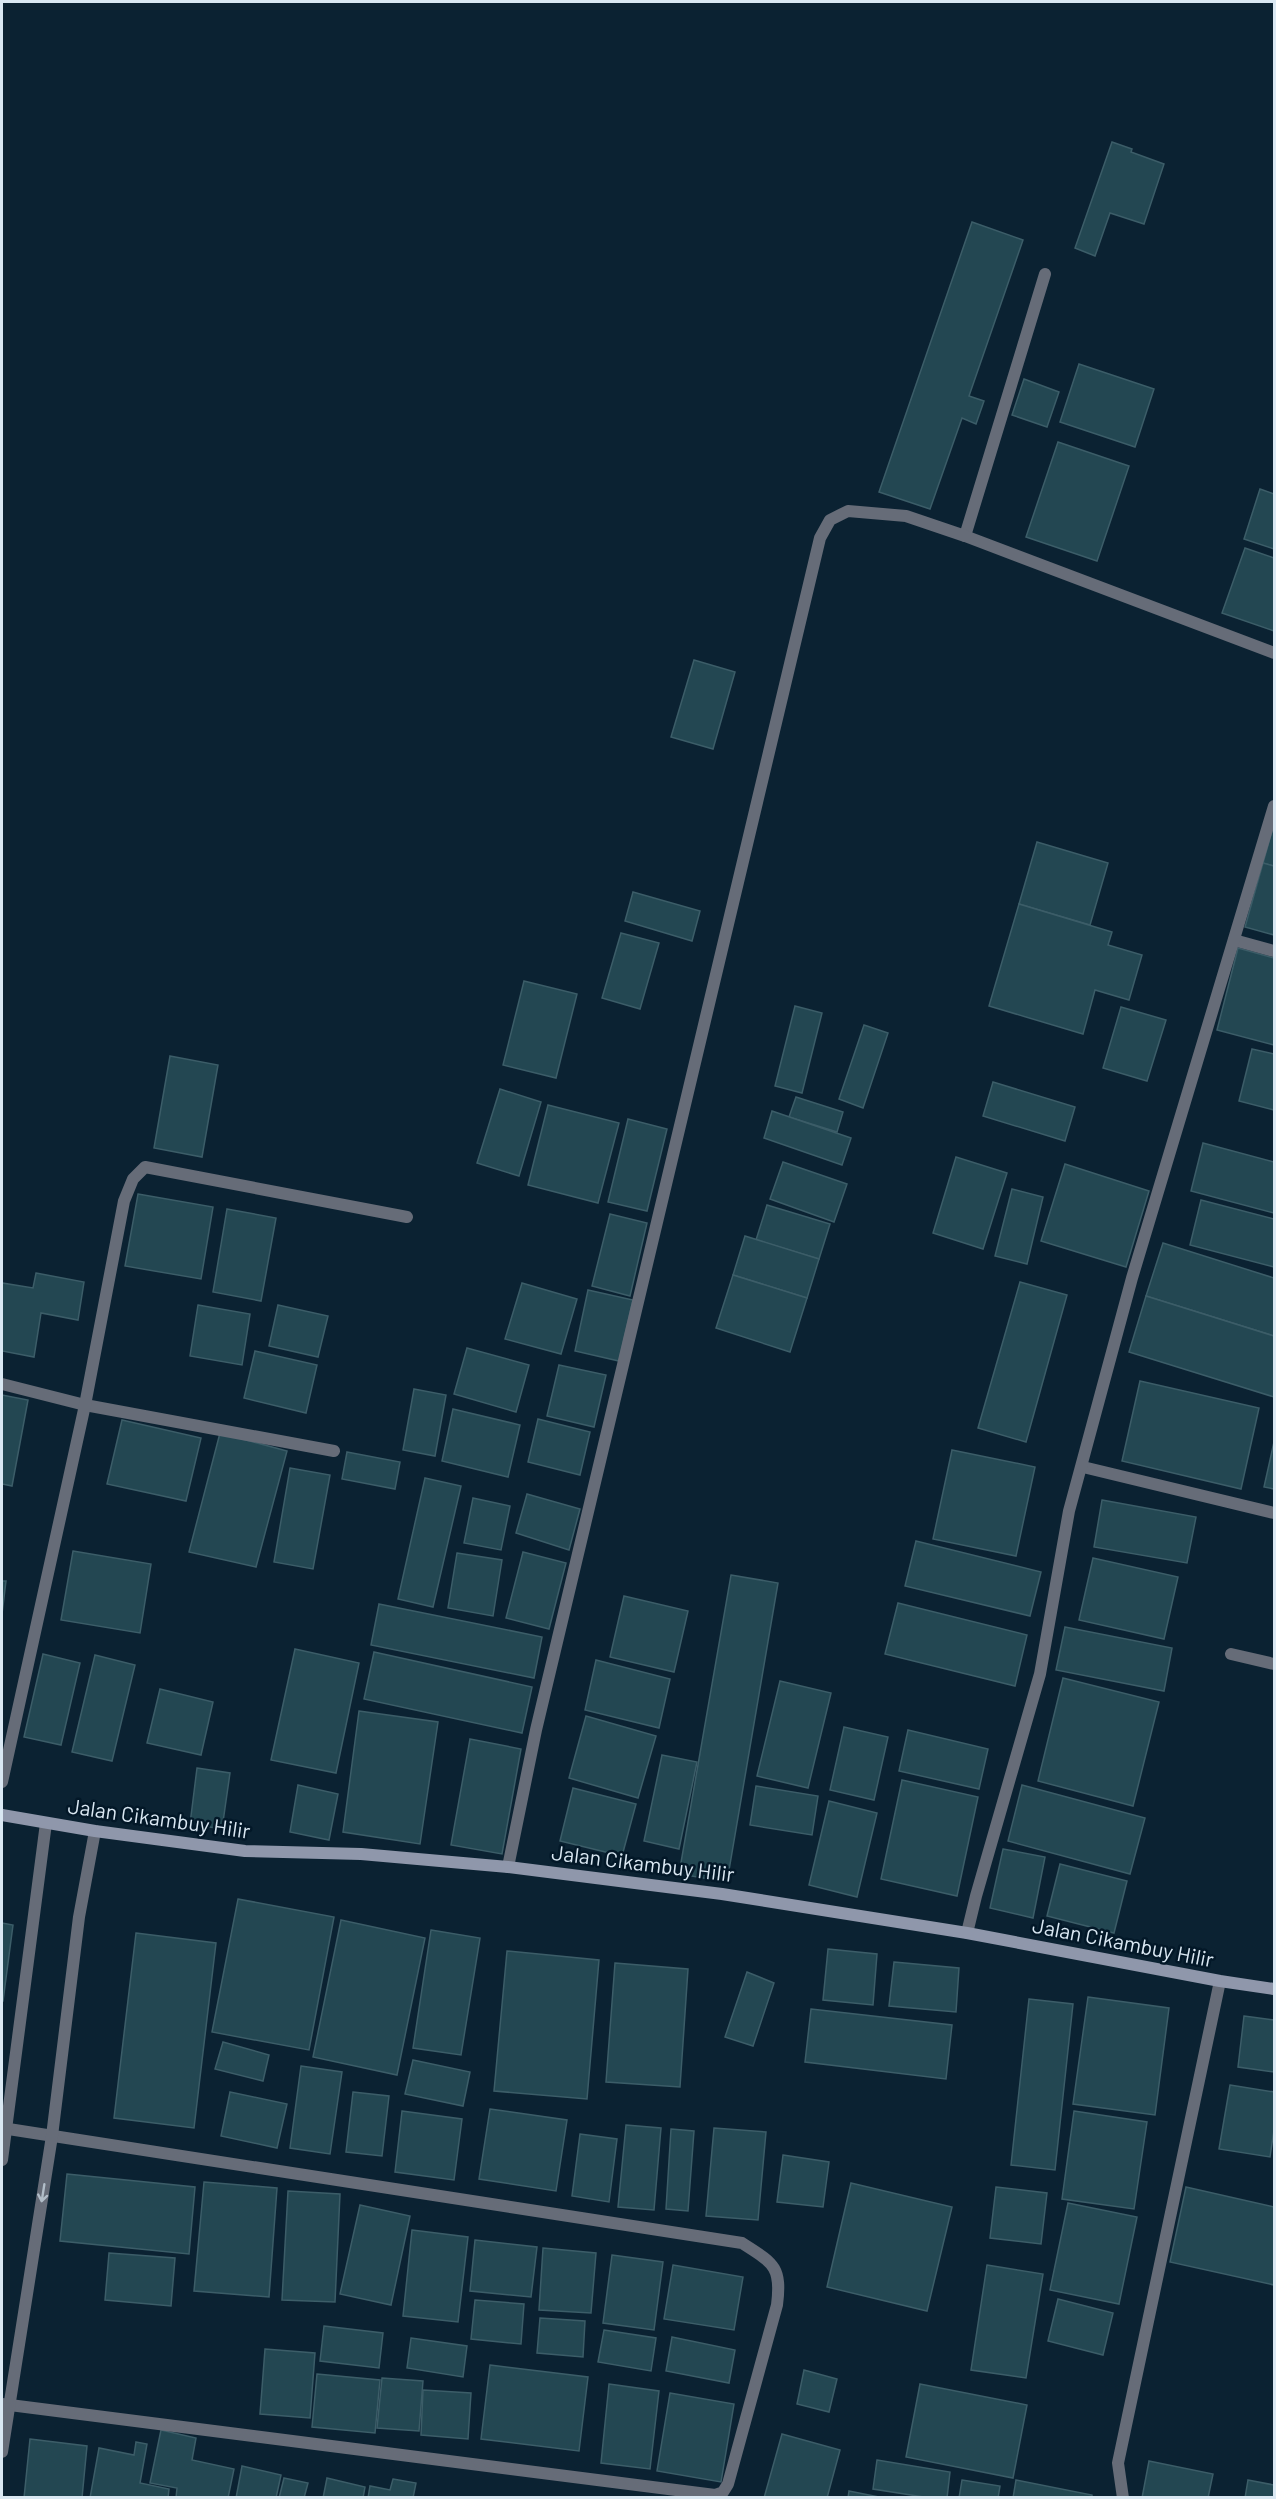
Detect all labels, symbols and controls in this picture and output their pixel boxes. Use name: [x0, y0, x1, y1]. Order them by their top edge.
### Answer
street label: Jalan Cikambuy Hilir: [66, 1792, 252, 1843]
street label: Jalan Cikambuy Hilir: [550, 1839, 736, 1886]
street label: Jalan Cikambuy Hilir: [1031, 1912, 1216, 1971]
one-way arrow: [37, 2183, 48, 2203]

